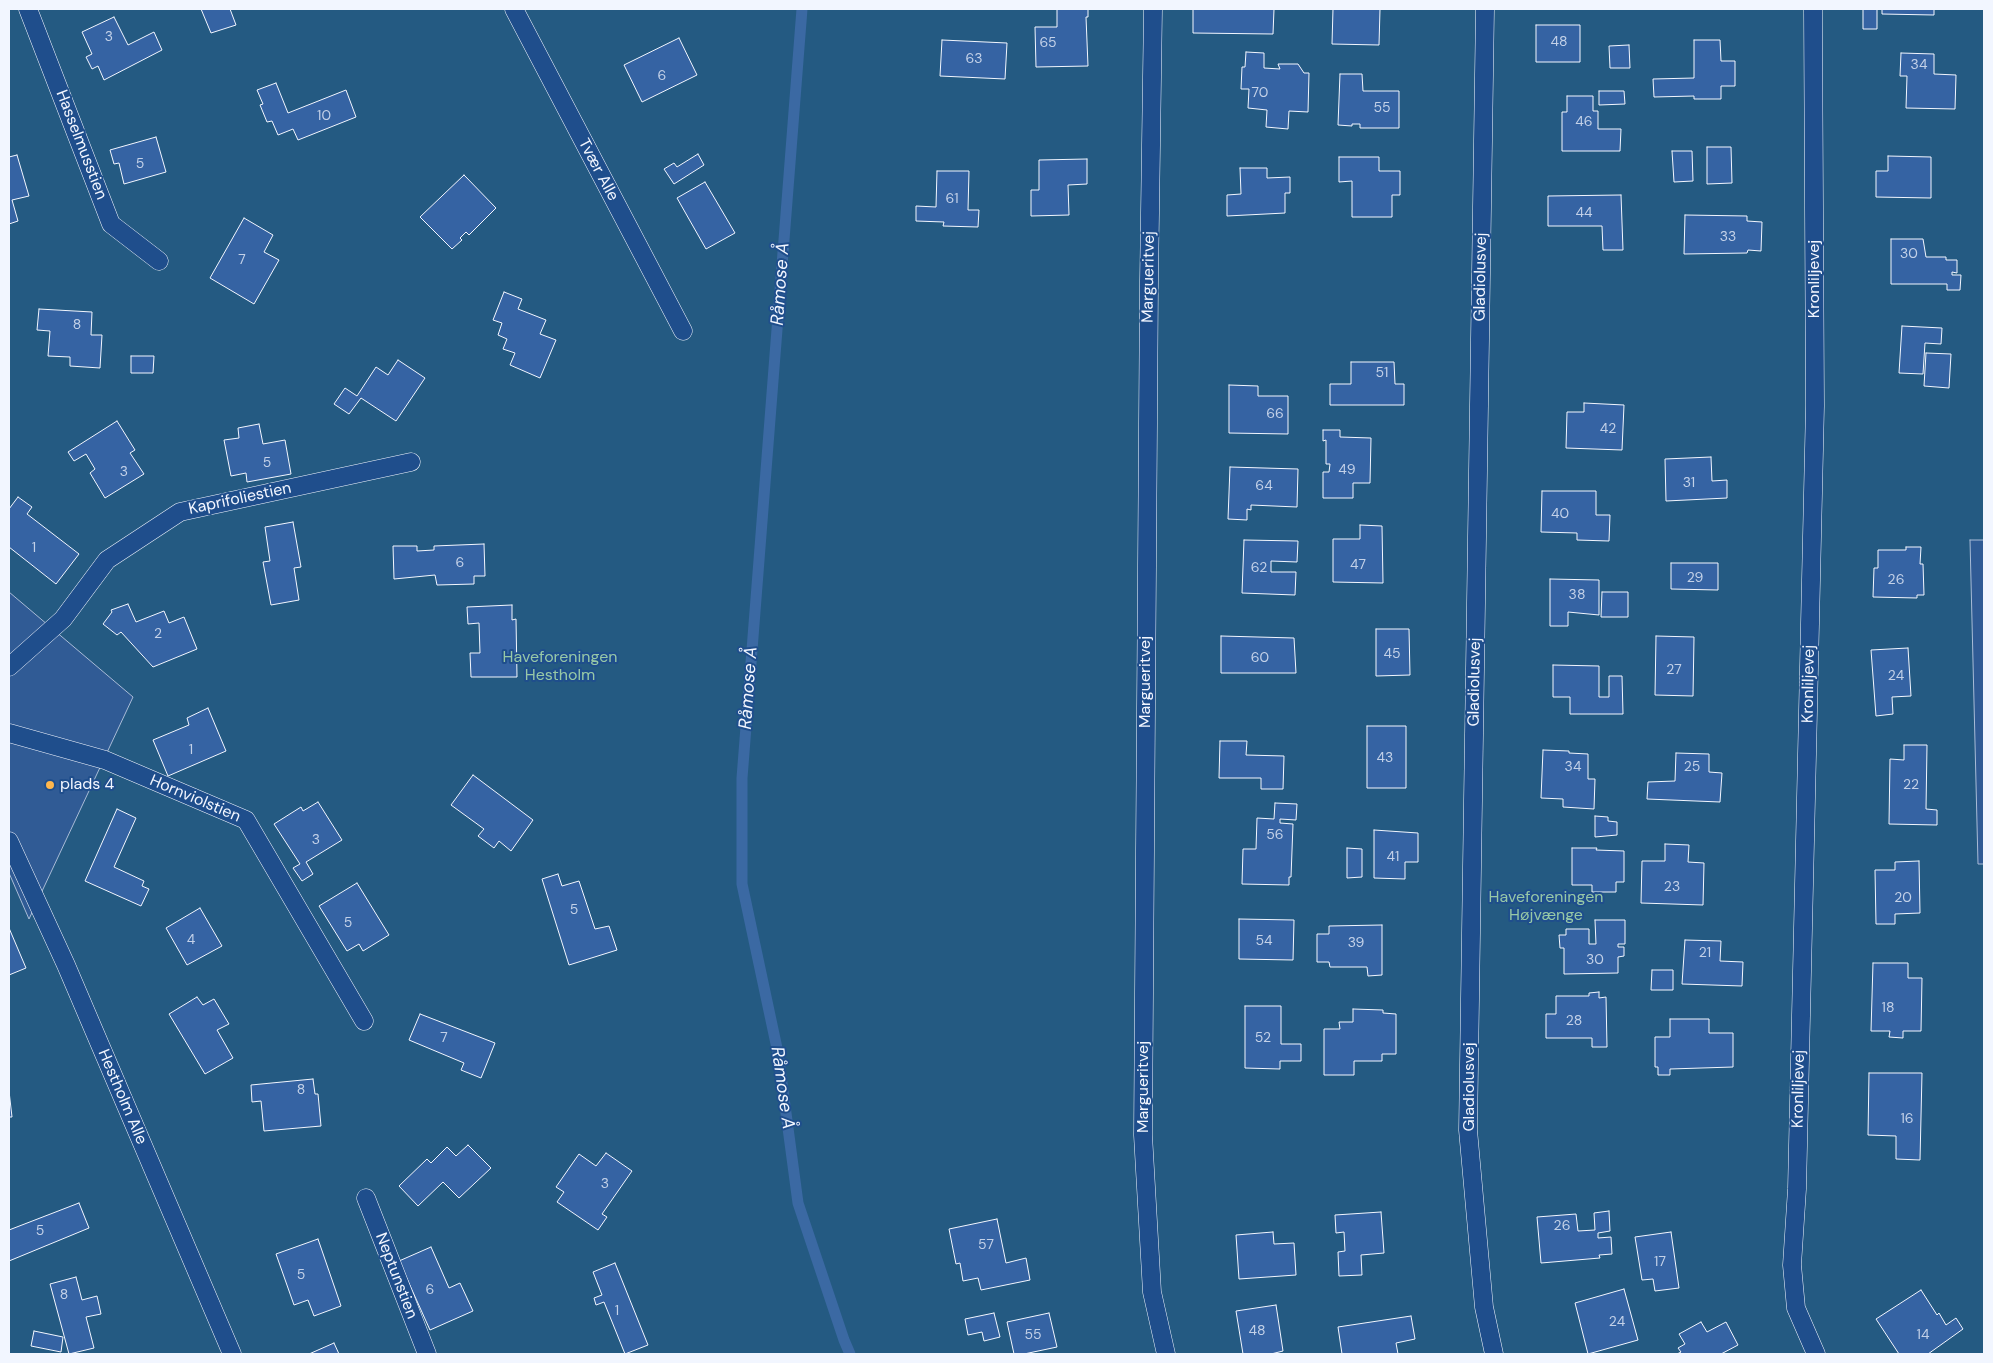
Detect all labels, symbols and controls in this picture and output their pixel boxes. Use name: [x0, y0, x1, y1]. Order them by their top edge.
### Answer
house number: 3: [105, 29, 113, 45]
house number: 48: [1550, 34, 1568, 50]
house number: 65: [1039, 35, 1057, 51]
house number: 63: [965, 51, 983, 67]
house number: 34: [1911, 57, 1927, 73]
house number: 6: [658, 68, 666, 84]
house number: 70: [1252, 85, 1268, 101]
street label: Hasselmusstien: [51, 87, 111, 203]
house number: 55: [1373, 100, 1391, 116]
house number: 10: [317, 108, 331, 124]
house number: 46: [1575, 114, 1593, 130]
street label: Tvær Alle: [574, 136, 622, 204]
house number: 5: [136, 156, 144, 172]
house number: 61: [945, 191, 959, 207]
house number: 44: [1576, 205, 1592, 221]
house number: 33: [1720, 229, 1736, 245]
street label: Margueritvej: [1139, 231, 1159, 323]
street label: Gladiolusvej: [1471, 232, 1491, 322]
street label: Kronliljevej: [1805, 240, 1825, 318]
water label: Råmose Å: [767, 242, 795, 326]
house number: 30: [1900, 246, 1918, 262]
house number: 7: [238, 252, 246, 268]
house number: 8: [73, 317, 81, 333]
house number: 51: [1376, 365, 1388, 381]
house number: 66: [1266, 406, 1284, 422]
house number: 42: [1600, 421, 1616, 437]
house number: 5: [263, 455, 271, 471]
house number: 49: [1338, 462, 1356, 478]
house number: 3: [120, 464, 128, 480]
house number: 31: [1683, 475, 1695, 491]
house number: 64: [1255, 478, 1273, 494]
street label: Kaprifoliestien: [187, 479, 293, 519]
house number: 40: [1551, 506, 1569, 522]
house number: 1: [32, 540, 36, 556]
house number: 6: [456, 555, 464, 571]
house number: 47: [1350, 557, 1366, 573]
house number: 62: [1251, 560, 1267, 576]
house number: 29: [1687, 570, 1703, 586]
house number: 26: [1888, 572, 1904, 588]
house number: 38: [1569, 587, 1585, 603]
house number: 2: [154, 626, 162, 642]
street label: Margueritvej: [1136, 636, 1156, 728]
street label: Gladiolusvej: [1465, 637, 1485, 727]
street label: Kronliljevej: [1799, 645, 1819, 723]
water label: Råmose Å: [735, 646, 763, 730]
house number: 45: [1383, 646, 1401, 662]
park label: Haveforeningen Hestholm: [503, 648, 617, 686]
house number: 60: [1251, 650, 1269, 666]
house number: 27: [1666, 662, 1682, 678]
house number: 24: [1888, 668, 1904, 684]
house number: 1: [189, 742, 193, 758]
house number: 43: [1377, 750, 1393, 766]
house number: 34: [1565, 759, 1581, 775]
house number: 25: [1684, 759, 1700, 775]
street label: Hornviolstien: [147, 771, 243, 827]
place label: plads 4: [60, 775, 114, 795]
house number: 22: [1903, 777, 1919, 793]
marker: plads 4: [44, 779, 56, 791]
house number: 56: [1266, 827, 1284, 843]
house number: 3: [312, 832, 320, 848]
house number: 41: [1387, 849, 1399, 865]
house number: 23: [1664, 879, 1680, 895]
park label: Haveforeningen Højvænge: [1489, 888, 1603, 926]
house number: 20: [1894, 890, 1912, 906]
house number: 5: [570, 902, 578, 918]
house number: 5: [344, 915, 352, 931]
house number: 4: [187, 932, 195, 948]
house number: 54: [1255, 933, 1273, 949]
house number: 39: [1348, 935, 1364, 951]
house number: 21: [1699, 945, 1711, 961]
house number: 30: [1586, 952, 1604, 968]
house number: 18: [1882, 1000, 1894, 1016]
house number: 28: [1566, 1013, 1582, 1029]
house number: 7: [440, 1030, 448, 1046]
house number: 52: [1255, 1030, 1271, 1046]
street label: Margueritvej: [1134, 1041, 1154, 1133]
street label: Gladiolusvej: [1460, 1042, 1480, 1132]
water label: Råmose Å: [766, 1045, 798, 1131]
street label: Hestholm Alle: [93, 1047, 151, 1147]
street label: Kronliljevej: [1789, 1050, 1809, 1128]
house number: 8: [297, 1082, 305, 1098]
house number: 16: [1900, 1111, 1914, 1127]
house number: 3: [601, 1176, 609, 1192]
house number: 26: [1554, 1218, 1570, 1234]
house number: 5: [36, 1223, 44, 1239]
street label: Neptunstien: [371, 1230, 421, 1322]
house number: 57: [978, 1237, 994, 1253]
house number: 17: [1654, 1254, 1666, 1270]
house number: 5: [297, 1267, 305, 1283]
house number: 6: [426, 1282, 434, 1298]
house number: 8: [60, 1287, 68, 1303]
house number: 1: [615, 1303, 619, 1319]
house number: 24: [1609, 1314, 1625, 1330]
house number: 48: [1248, 1323, 1266, 1339]
house number: 55: [1024, 1327, 1042, 1343]
house number: 14: [1917, 1327, 1929, 1343]

